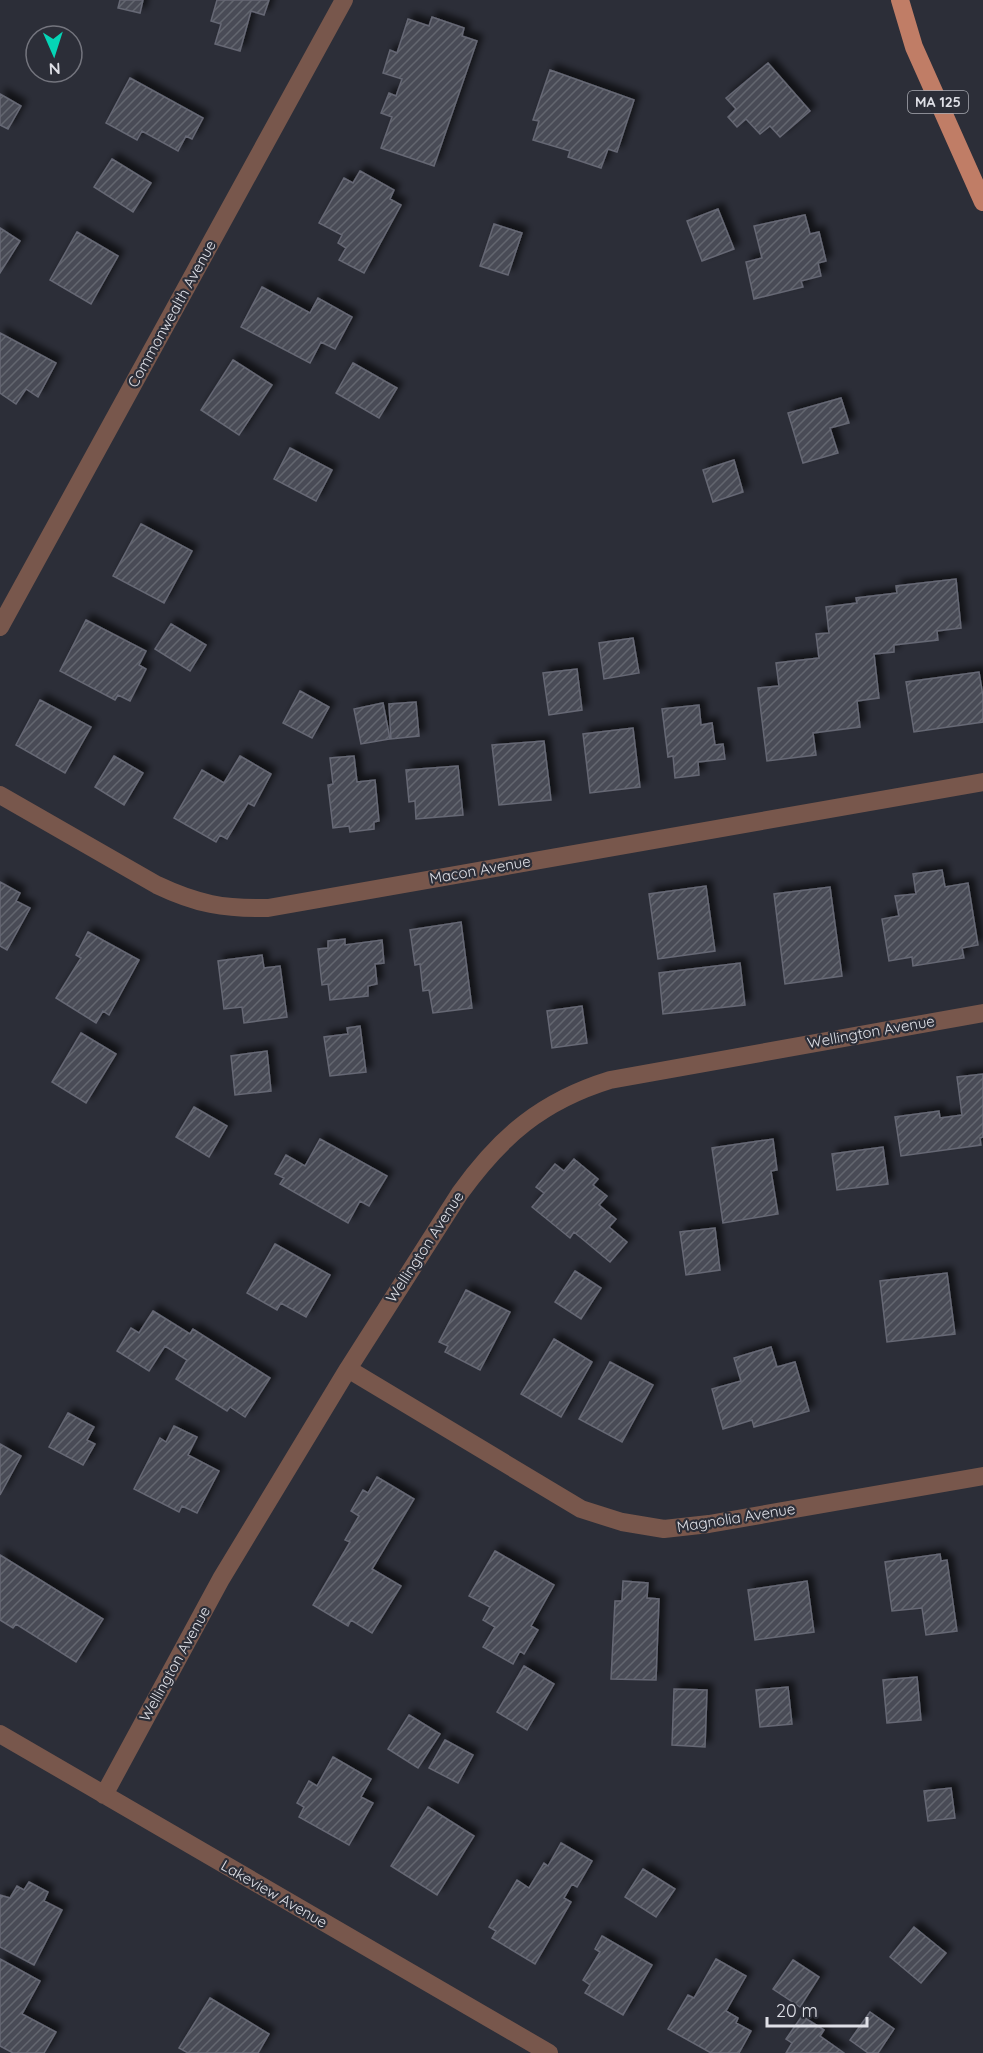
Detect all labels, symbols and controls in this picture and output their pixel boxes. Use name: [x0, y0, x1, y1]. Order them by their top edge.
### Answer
north arrow: [24, 24, 84, 84]
text: N: [48, 59, 61, 79]
road number: MA 125: [908, 91, 968, 113]
street label: Commonwealth Avenue: [123, 237, 220, 391]
street label: Macon Avenue: [428, 851, 532, 888]
street label: Wellington Avenue: [806, 1011, 936, 1052]
street label: Wellington Avenue: [381, 1187, 468, 1306]
street label: Magnolia Avenue: [675, 1499, 797, 1536]
street label: Wellington Avenue: [135, 1603, 214, 1725]
street label: Lakeview Avenue: [218, 1855, 331, 1932]
scale bar: [767, 1990, 868, 2028]
text: 20 m: [776, 1999, 818, 2022]

